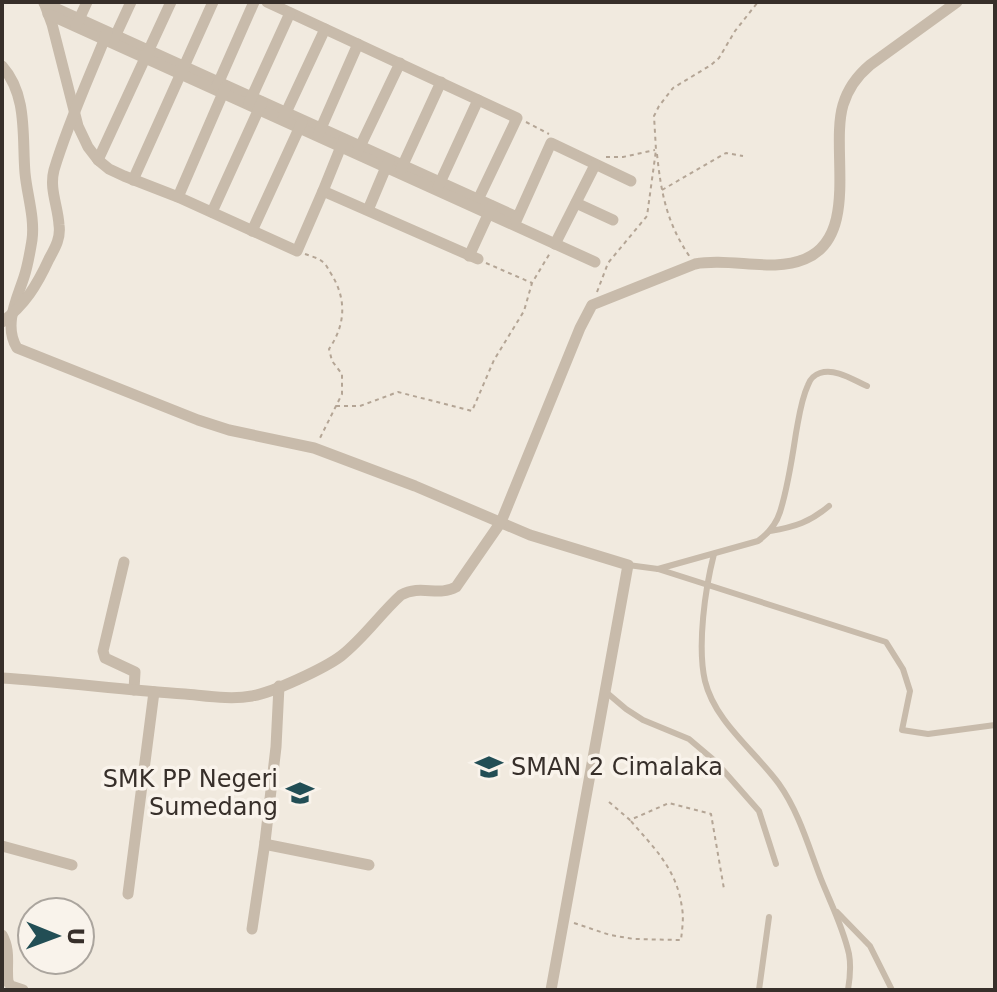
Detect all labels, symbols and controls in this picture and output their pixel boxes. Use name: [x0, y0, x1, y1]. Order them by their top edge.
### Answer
school or university icon: SMAN 2 Cimalaka: [474, 752, 504, 782]
place label: SMAN 2 Cimalaka: [511, 753, 723, 781]
place label: SMK PP Negeri Sumedang: [103, 765, 278, 821]
school or university icon: SMK PP Negeri Sumedang: [285, 778, 315, 808]
north arrow: [16, 896, 96, 976]
text: U: [63, 927, 88, 945]

